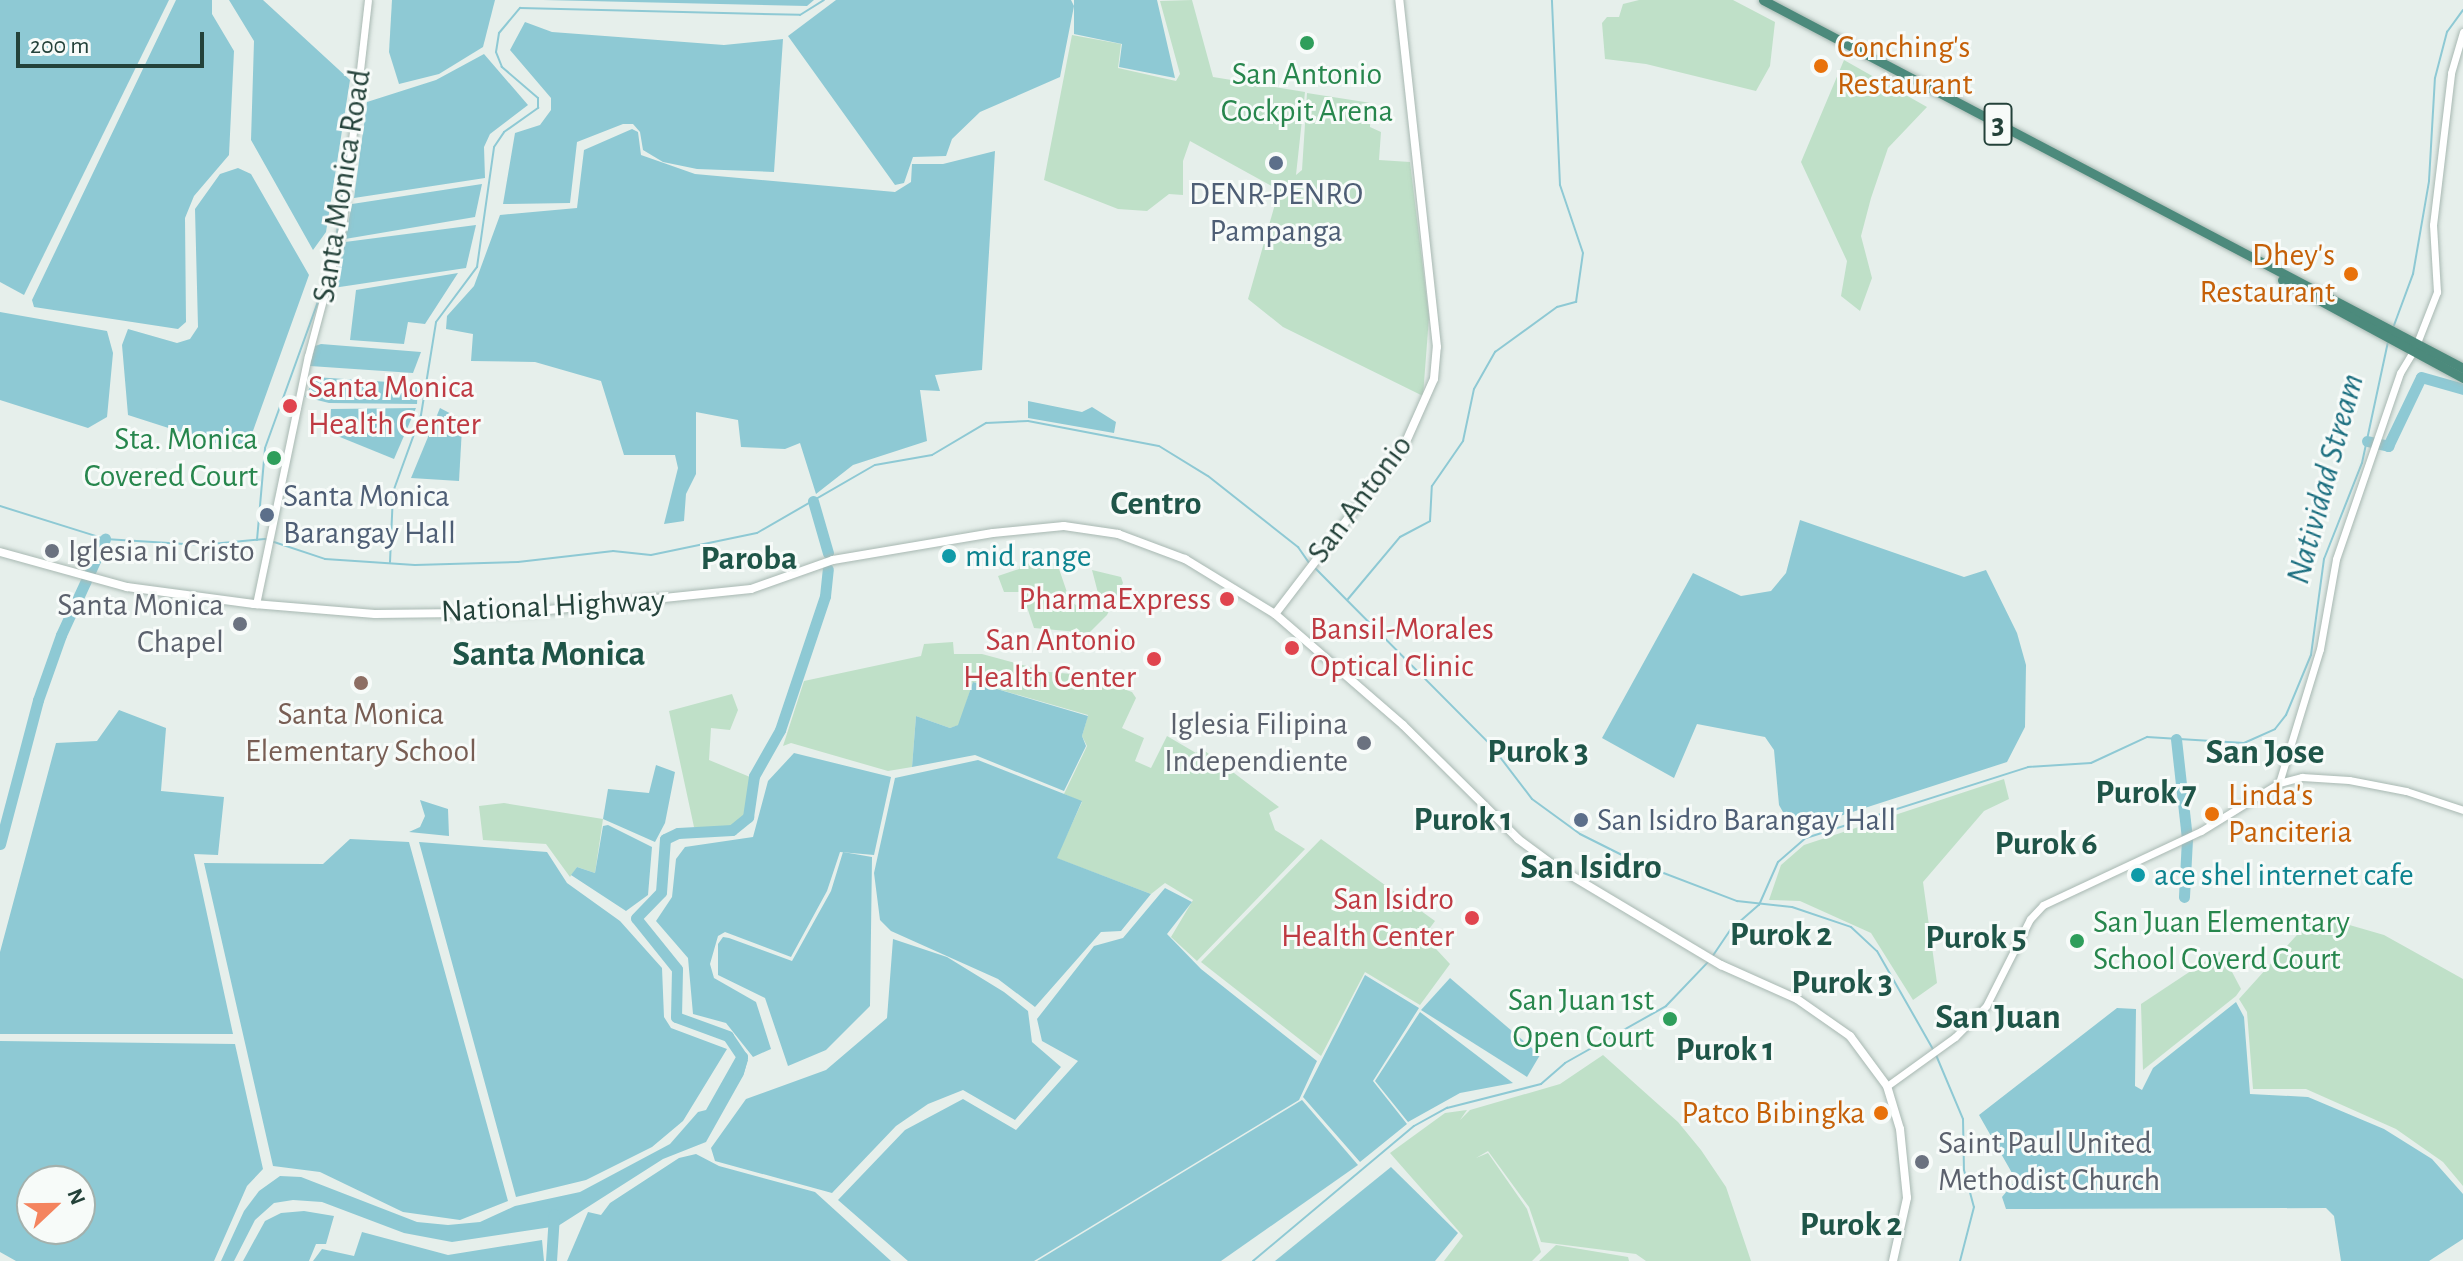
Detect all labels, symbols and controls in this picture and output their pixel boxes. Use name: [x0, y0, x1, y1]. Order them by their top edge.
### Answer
scale bar: [20, 16, 208, 66]
place label: Conching's Restaurant: [1837, 29, 1972, 104]
text: 200 m: [30, 34, 89, 58]
marker: San Antonio Cockpit Arena: [1298, 34, 1316, 52]
place label: San Antonio Cockpit Arena: [1221, 56, 1393, 131]
marker: Conching's Restaurant: [1812, 57, 1830, 75]
street label: Santa Monica Road: [305, 67, 379, 305]
road number: 3: [1982, 98, 2014, 150]
marker: DENR-PENRO Pampanga: [1267, 154, 1285, 172]
place label: DENR-PENRO Pampanga: [1189, 176, 1363, 251]
place label: Dhey's Restaurant: [2200, 237, 2335, 312]
marker: Dhey's Restaurant: [2342, 265, 2360, 283]
place label: Santa Monica Health Center: [308, 369, 481, 444]
water label: Natividad Stream: [2278, 369, 2374, 589]
marker: Santa Monica Health Center: [279, 395, 301, 417]
place label: Sta. Monica Covered Court: [84, 421, 258, 496]
street label: San Antonio: [1299, 427, 1421, 571]
marker: Sta. Monica Covered Court: [265, 449, 283, 467]
place label: Santa Monica Barangay Hall: [283, 478, 456, 553]
district label: Centro: [1110, 485, 1202, 525]
marker: Santa Monica Barangay Hall: [258, 506, 276, 524]
place label: Iglesia ni Cristo: [68, 532, 255, 570]
place label: mid range: [965, 537, 1092, 575]
district label: Paroba: [701, 540, 797, 580]
marker: Iglesia ni Cristo: [43, 542, 61, 560]
marker: mid range: [940, 547, 958, 565]
place label: PharmaExpress: [1018, 580, 1211, 618]
street label: National Highway: [440, 581, 666, 631]
place label: Santa Monica Chapel: [57, 587, 224, 662]
marker: PharmaExpress: [1218, 590, 1236, 608]
place label: Bansil-Morales Optical Clinic: [1310, 611, 1494, 686]
marker: Santa Monica Chapel: [231, 615, 249, 633]
place label: San Antonio Health Center: [963, 622, 1136, 697]
district label: Santa Monica: [452, 633, 646, 677]
marker: Bansil-Morales Optical Clinic: [1281, 637, 1303, 659]
marker: San Antonio Health Center: [1143, 648, 1165, 670]
marker: Santa Monica Elementary School: [352, 674, 370, 692]
place label: Santa Monica Elementary School: [245, 696, 477, 771]
place label: Iglesia Filipina Independiente: [1164, 706, 1348, 781]
district label: San Jose: [2206, 731, 2324, 775]
district label: Purok 3: [1487, 733, 1589, 773]
marker: Iglesia Filipina Independiente: [1355, 734, 1373, 752]
district label: Purok 7: [2095, 774, 2197, 814]
place label: Linda's Panciteria: [2228, 777, 2352, 852]
district label: Purok 1: [1414, 801, 1512, 841]
place label: San Isidro Barangay Hall: [1597, 801, 1896, 839]
marker: Linda's Panciteria: [2203, 805, 2221, 823]
marker: San Isidro Barangay Hall: [1572, 811, 1590, 829]
district label: Purok 6: [1994, 825, 2098, 865]
district label: San Isidro: [1520, 846, 1662, 890]
place label: ace shel internet cafe: [2154, 856, 2414, 894]
marker: ace shel internet cafe: [2129, 866, 2147, 884]
place label: San Isidro Health Center: [1281, 881, 1454, 956]
place label: San Juan Elementary School Coverd Court: [2093, 904, 2350, 979]
marker: San Isidro Health Center: [1461, 907, 1483, 929]
district label: Purok 2: [1730, 916, 1832, 956]
district label: Purok 5: [1925, 919, 2027, 959]
marker: San Juan Elementary School Coverd Court: [2068, 932, 2086, 950]
district label: Purok 3: [1791, 964, 1893, 1004]
place label: San Juan 1st Open Court: [1508, 982, 1654, 1057]
district label: San Juan: [1935, 996, 2061, 1040]
marker: San Juan 1st Open Court: [1661, 1010, 1679, 1028]
district label: Purok 1: [1676, 1031, 1774, 1071]
place label: Patco Bibingka: [1681, 1094, 1865, 1132]
marker: Patco Bibingka: [1872, 1104, 1890, 1122]
place label: Saint Paul United Methodist Church: [1938, 1125, 2160, 1200]
marker: Saint Paul United Methodist Church: [1913, 1153, 1931, 1171]
north arrow: [16, 1165, 96, 1245]
text: N: [63, 1186, 89, 1208]
district label: Purok 2: [1800, 1206, 1902, 1246]

